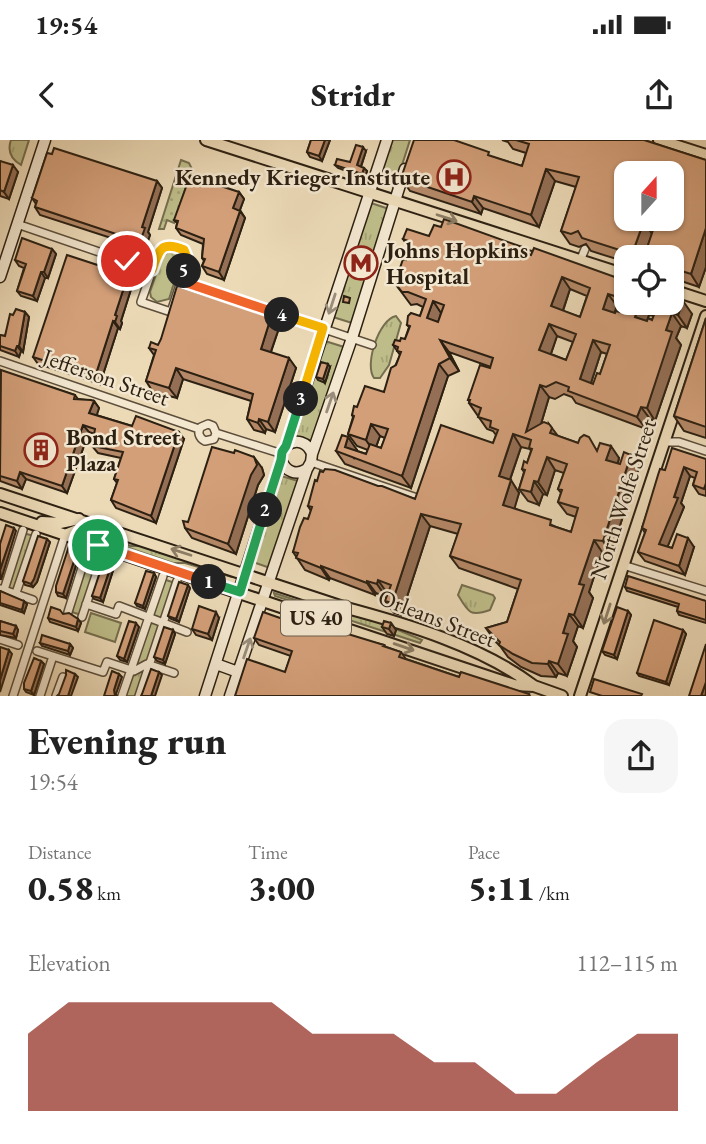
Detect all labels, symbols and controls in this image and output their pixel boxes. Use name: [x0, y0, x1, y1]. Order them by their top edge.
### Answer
text: 19:54: [35, 8, 97, 42]
text: Stridr: [311, 74, 395, 116]
icon: back: [28, 76, 66, 114]
icon: share: [640, 76, 678, 114]
hospital icon: Kennedy Krieger Institute: [435, 158, 473, 196]
north arrow: [614, 161, 684, 231]
map controls: [614, 161, 684, 315]
place label: Kennedy Krieger Institute: [175, 162, 430, 192]
one-way arrow: [436, 212, 458, 225]
pin: [97, 231, 157, 291]
place label: Johns Hopkins Hospital: [384, 235, 528, 291]
icon: check: [108, 242, 146, 280]
metro station icon: Johns Hopkins Hospital: [342, 244, 380, 282]
button: locate: [614, 245, 684, 315]
pin: 5: [166, 254, 202, 288]
text: 5: [178, 258, 189, 283]
one-way arrow: [325, 292, 337, 314]
pin: 4: [264, 298, 300, 332]
text: 4: [276, 302, 287, 327]
street label: Jefferson Street: [37, 341, 174, 413]
pin: 3: [284, 382, 318, 416]
text: 3: [295, 386, 306, 411]
one-way arrow: [325, 391, 337, 413]
street label: North Wolfe Street: [583, 414, 663, 583]
place label: Bond Street Plaza: [66, 422, 181, 478]
building icon: Bond Street Plaza: [22, 431, 60, 469]
pin: 2: [247, 492, 282, 528]
text: 2: [259, 497, 270, 522]
pin: [68, 515, 128, 575]
icon: arrive: [79, 526, 117, 564]
one-way arrow: [171, 545, 193, 557]
pin: 1: [192, 564, 227, 600]
text: 1: [203, 569, 214, 594]
street label: Orleans Street: [374, 582, 501, 654]
road number: US 40: [281, 601, 351, 636]
one-way arrow: [600, 603, 612, 625]
one-way arrow: [242, 637, 254, 659]
one-way arrow: [392, 642, 414, 654]
text: Evening run: [28, 716, 226, 765]
button: share: [604, 719, 678, 793]
text: 19:54: [28, 767, 78, 797]
text: Distance: [28, 840, 91, 865]
text: Time: [248, 840, 288, 865]
text: Pace: [468, 840, 500, 865]
text: 0.58: [28, 865, 94, 910]
text: 3:00: [248, 865, 315, 910]
text: 5:11: [468, 865, 535, 910]
text: km: [94, 881, 121, 906]
text: /km: [535, 881, 570, 906]
text: Elevation: [28, 948, 111, 978]
text: 112–115 m: [577, 948, 678, 978]

